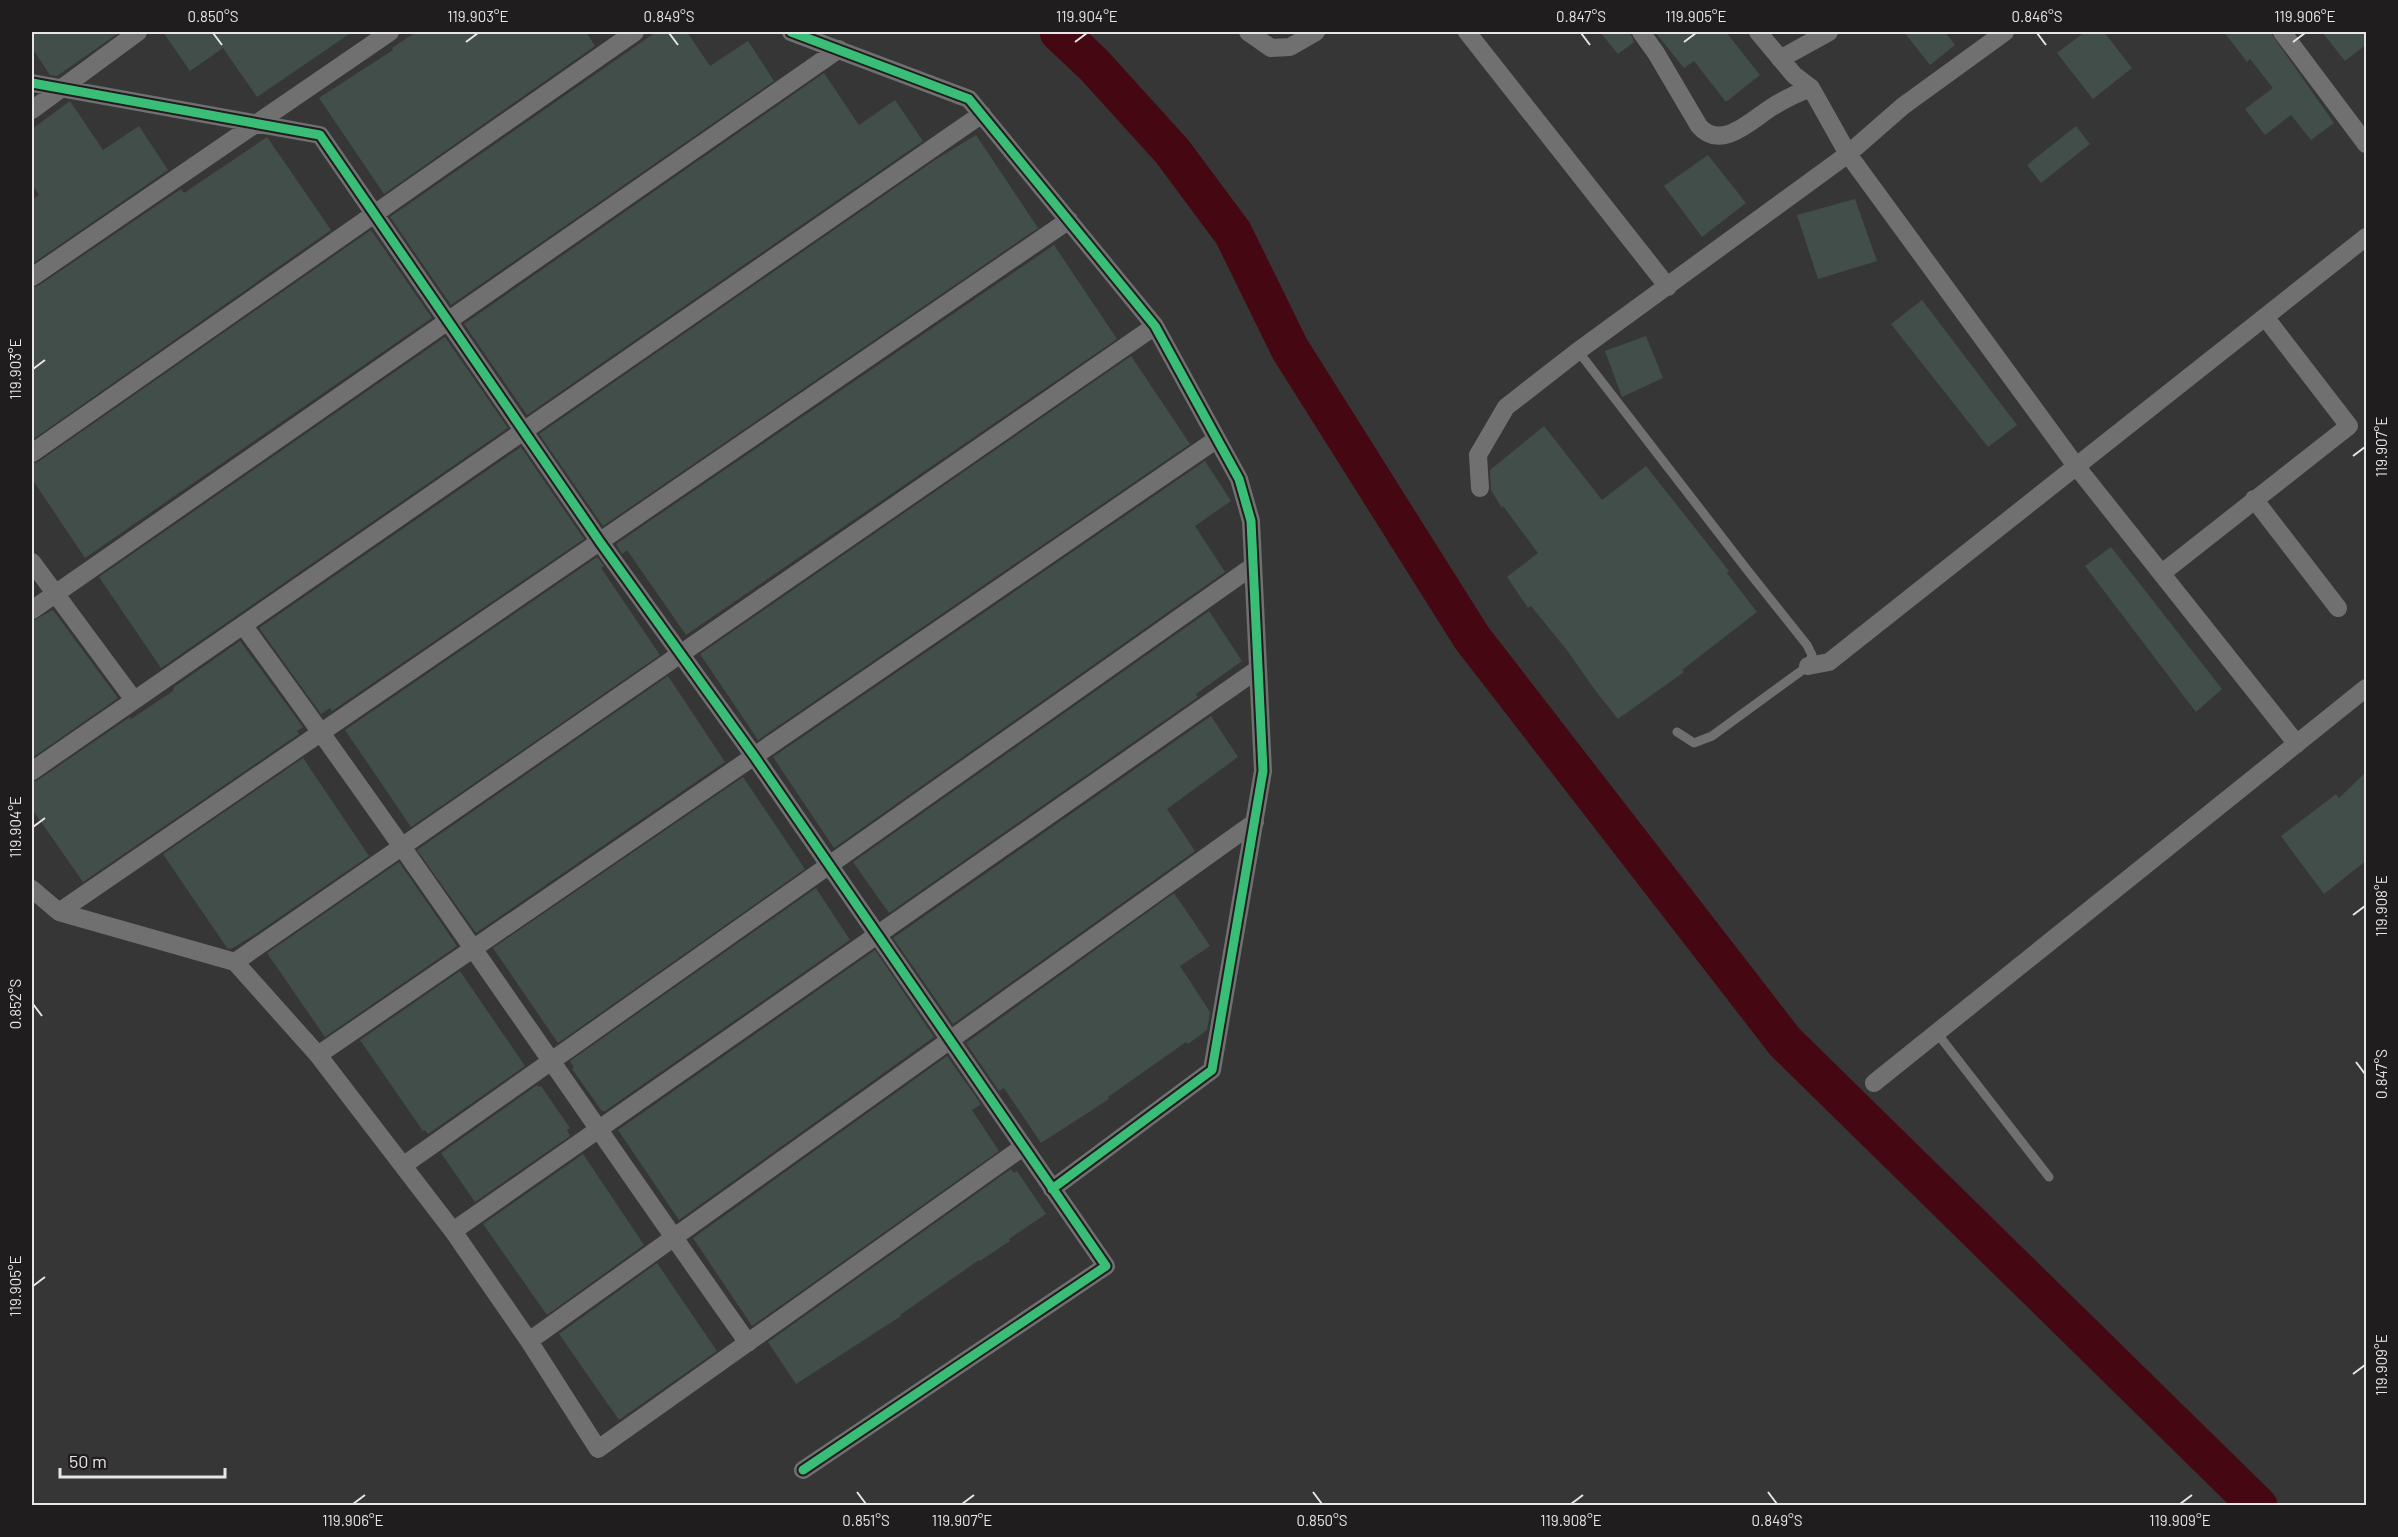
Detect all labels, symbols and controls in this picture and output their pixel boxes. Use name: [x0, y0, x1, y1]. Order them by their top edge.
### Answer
text: 0.850°S: [187, 7, 239, 25]
text: 119.903°E: [447, 7, 509, 25]
text: 0.849°S: [643, 7, 695, 25]
text: 119.904°E: [1056, 7, 1118, 25]
text: 0.847°S: [1556, 7, 1606, 25]
text: 119.905°E: [1665, 7, 1727, 25]
text: 0.846°S: [2012, 7, 2062, 25]
text: 119.906°E: [2274, 7, 2336, 25]
text: 119.903°E: [6, 338, 24, 400]
text: 119.907°E: [2372, 417, 2390, 477]
text: 119.904°E: [6, 796, 24, 858]
text: 119.908°E: [2372, 875, 2390, 937]
text: 0.852°S: [6, 979, 24, 1029]
text: 0.847°S: [2372, 1049, 2390, 1099]
text: 119.905°E: [6, 1255, 24, 1317]
text: 119.909°E: [2372, 1334, 2390, 1396]
scale bar: [60, 1441, 225, 1479]
text: 50 m: [69, 1450, 107, 1472]
text: 119.906°E: [322, 1511, 384, 1529]
text: 0.851°S: [842, 1511, 890, 1529]
text: 119.907°E: [932, 1511, 992, 1529]
text: 0.850°S: [1296, 1511, 1348, 1529]
text: 119.908°E: [1540, 1511, 1602, 1529]
text: 0.849°S: [1751, 1511, 1803, 1529]
text: 119.909°E: [2149, 1511, 2211, 1529]

